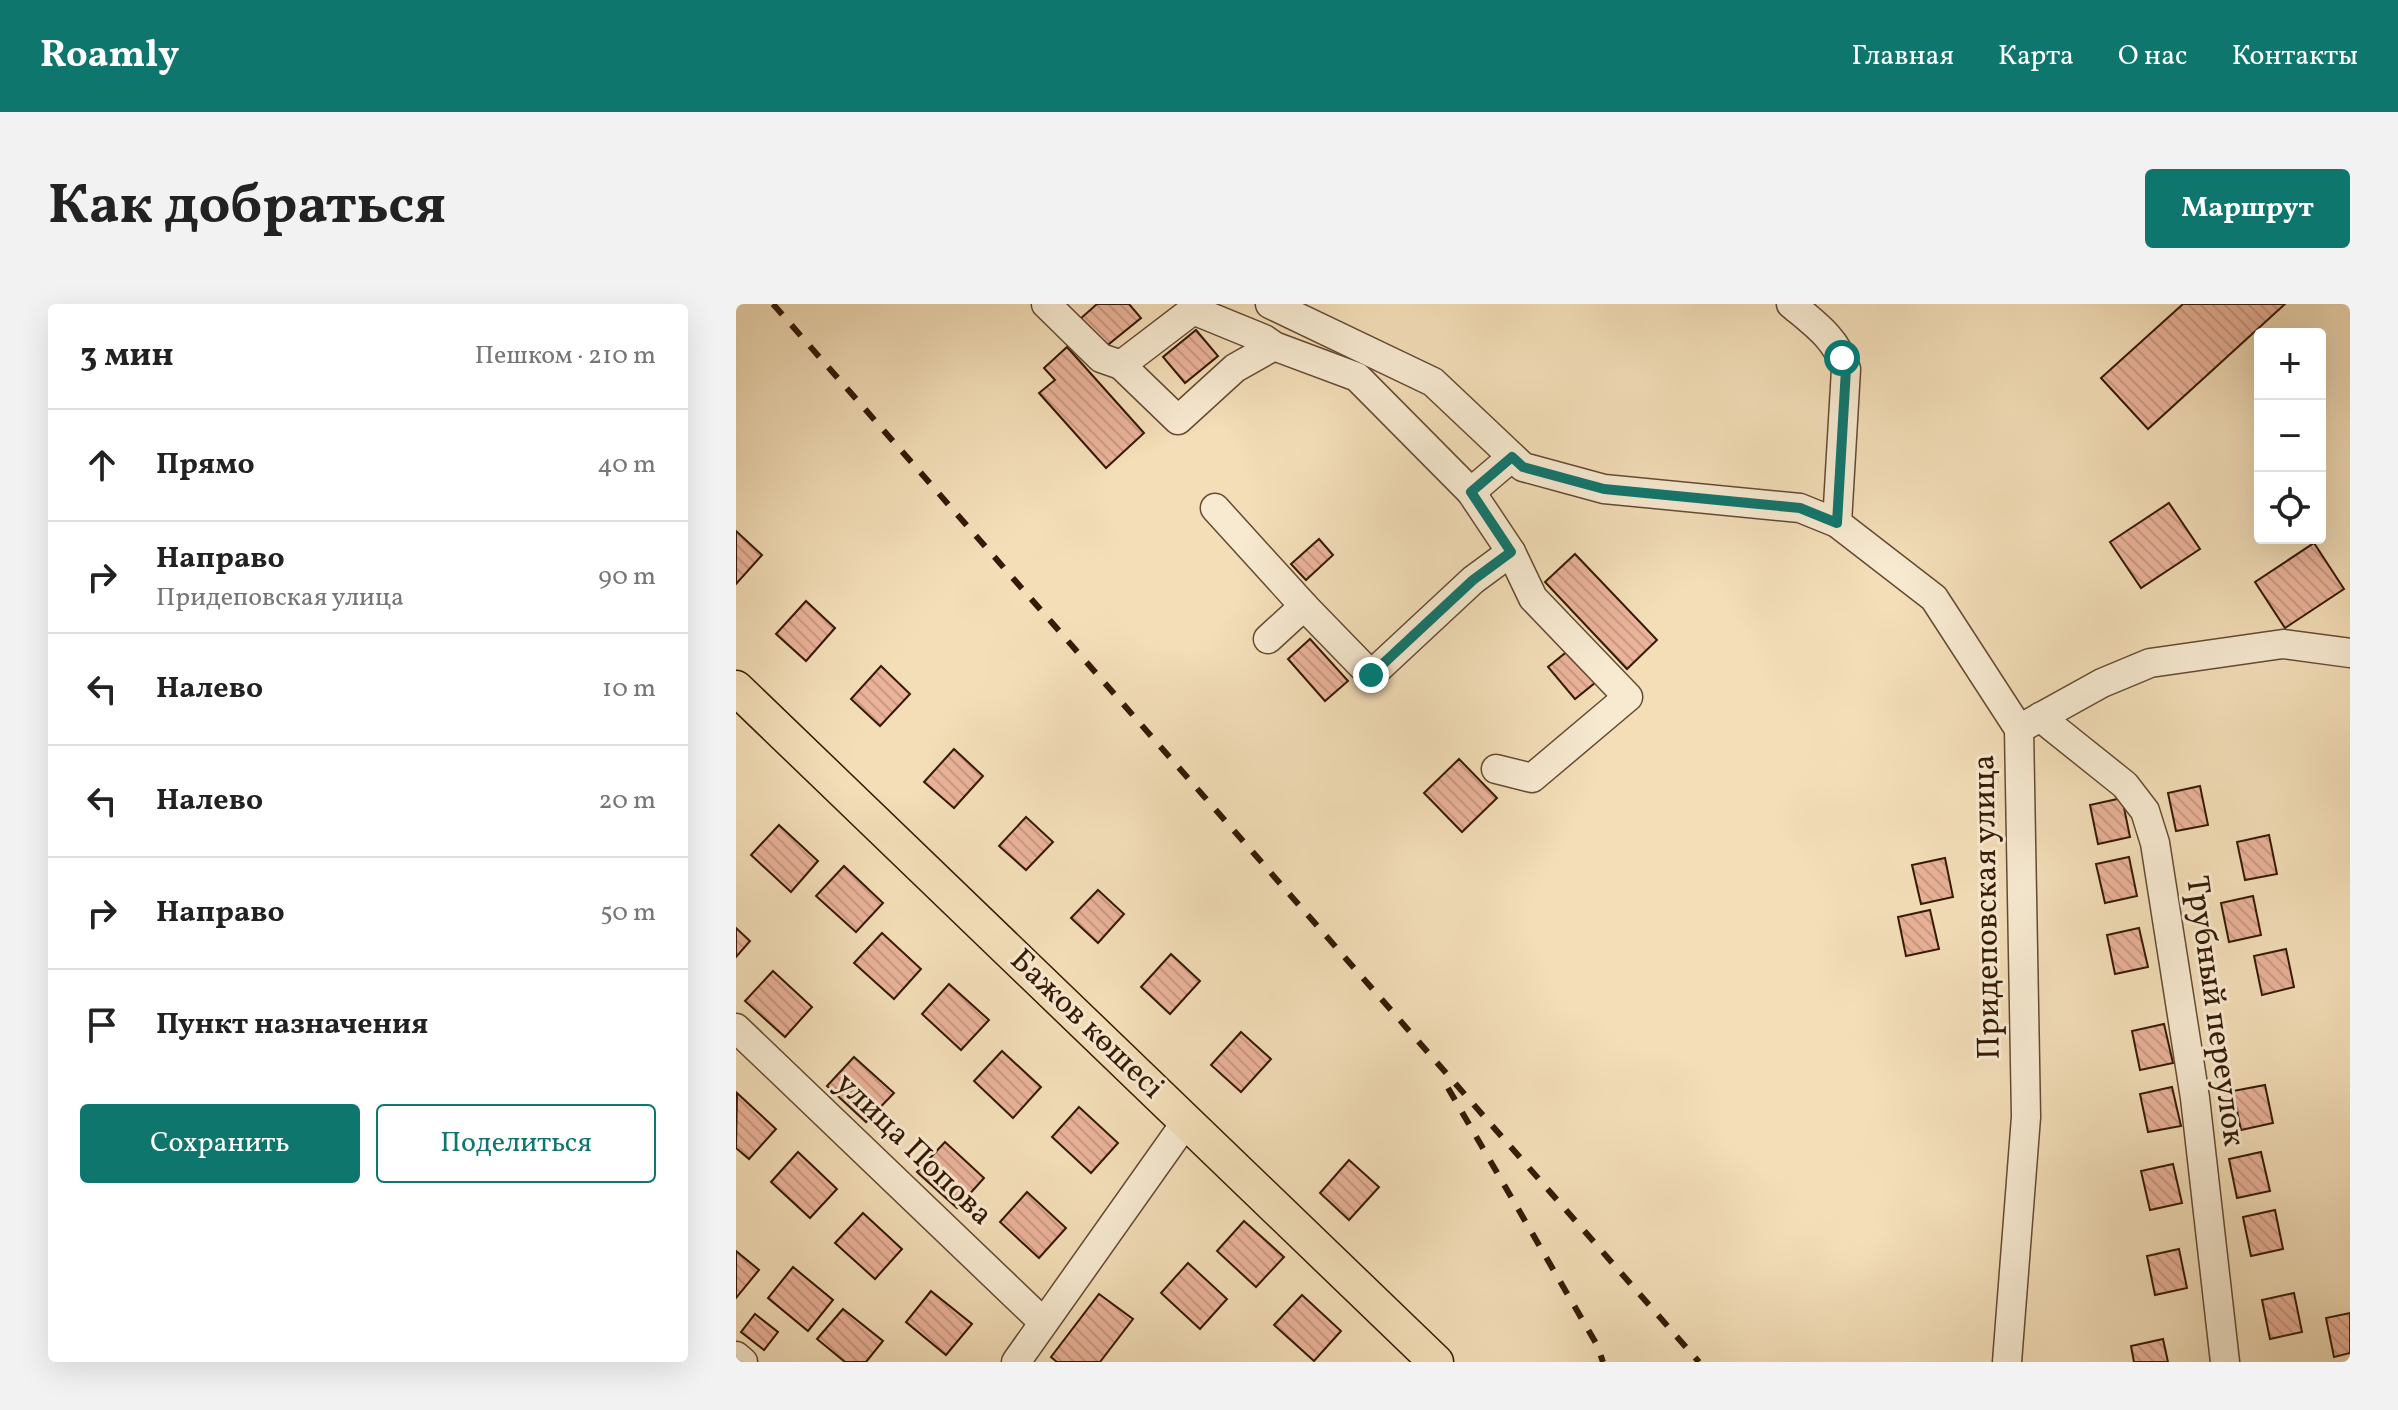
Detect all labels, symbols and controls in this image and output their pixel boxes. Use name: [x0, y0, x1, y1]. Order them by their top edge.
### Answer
text: Roamly: [40, 30, 179, 83]
text: Главная: [1852, 37, 1954, 76]
text: Карта: [1998, 37, 2074, 76]
text: О нас: [2118, 37, 2188, 76]
text: Контакты: [2232, 37, 2358, 76]
text: Как добраться: [48, 169, 446, 247]
button: Маршрут: [2145, 169, 2350, 248]
map controls: [2254, 328, 2326, 544]
button: +: [2254, 328, 2326, 400]
text: 3 мин: [80, 333, 174, 380]
text: Пешком · 210 m: [475, 338, 656, 374]
route start: [1824, 340, 1860, 376]
button: −: [2254, 400, 2326, 472]
icon: ahead: [80, 443, 124, 487]
text: Прямо: [156, 444, 255, 486]
text: 40 m: [597, 447, 656, 483]
button: locate: [2254, 472, 2326, 544]
text: Направо: [156, 538, 285, 580]
icon: right: [80, 555, 124, 599]
text: 90 m: [598, 559, 656, 595]
text: Придеповская улица: [156, 580, 404, 616]
route end: [1353, 657, 1389, 693]
icon: left: [80, 667, 124, 711]
text: Налево: [156, 668, 263, 710]
text: 10 m: [602, 671, 656, 707]
street label: Придеповская улица: [1963, 754, 2013, 1060]
icon: left: [80, 779, 124, 823]
text: Налево: [156, 780, 263, 822]
text: 20 m: [598, 783, 656, 819]
street label: Трубный переулок: [2173, 873, 2255, 1149]
icon: right: [80, 891, 124, 935]
text: Направо: [156, 892, 285, 934]
text: 50 m: [600, 895, 656, 931]
street label: Бажов көшесі: [999, 940, 1173, 1110]
icon: arrive: [80, 1003, 124, 1047]
text: Пункт назначения: [156, 1004, 428, 1046]
street label: улица Попова: [824, 1063, 1002, 1237]
button: Сохранить: [80, 1104, 360, 1183]
button: Поделиться: [376, 1104, 656, 1183]

